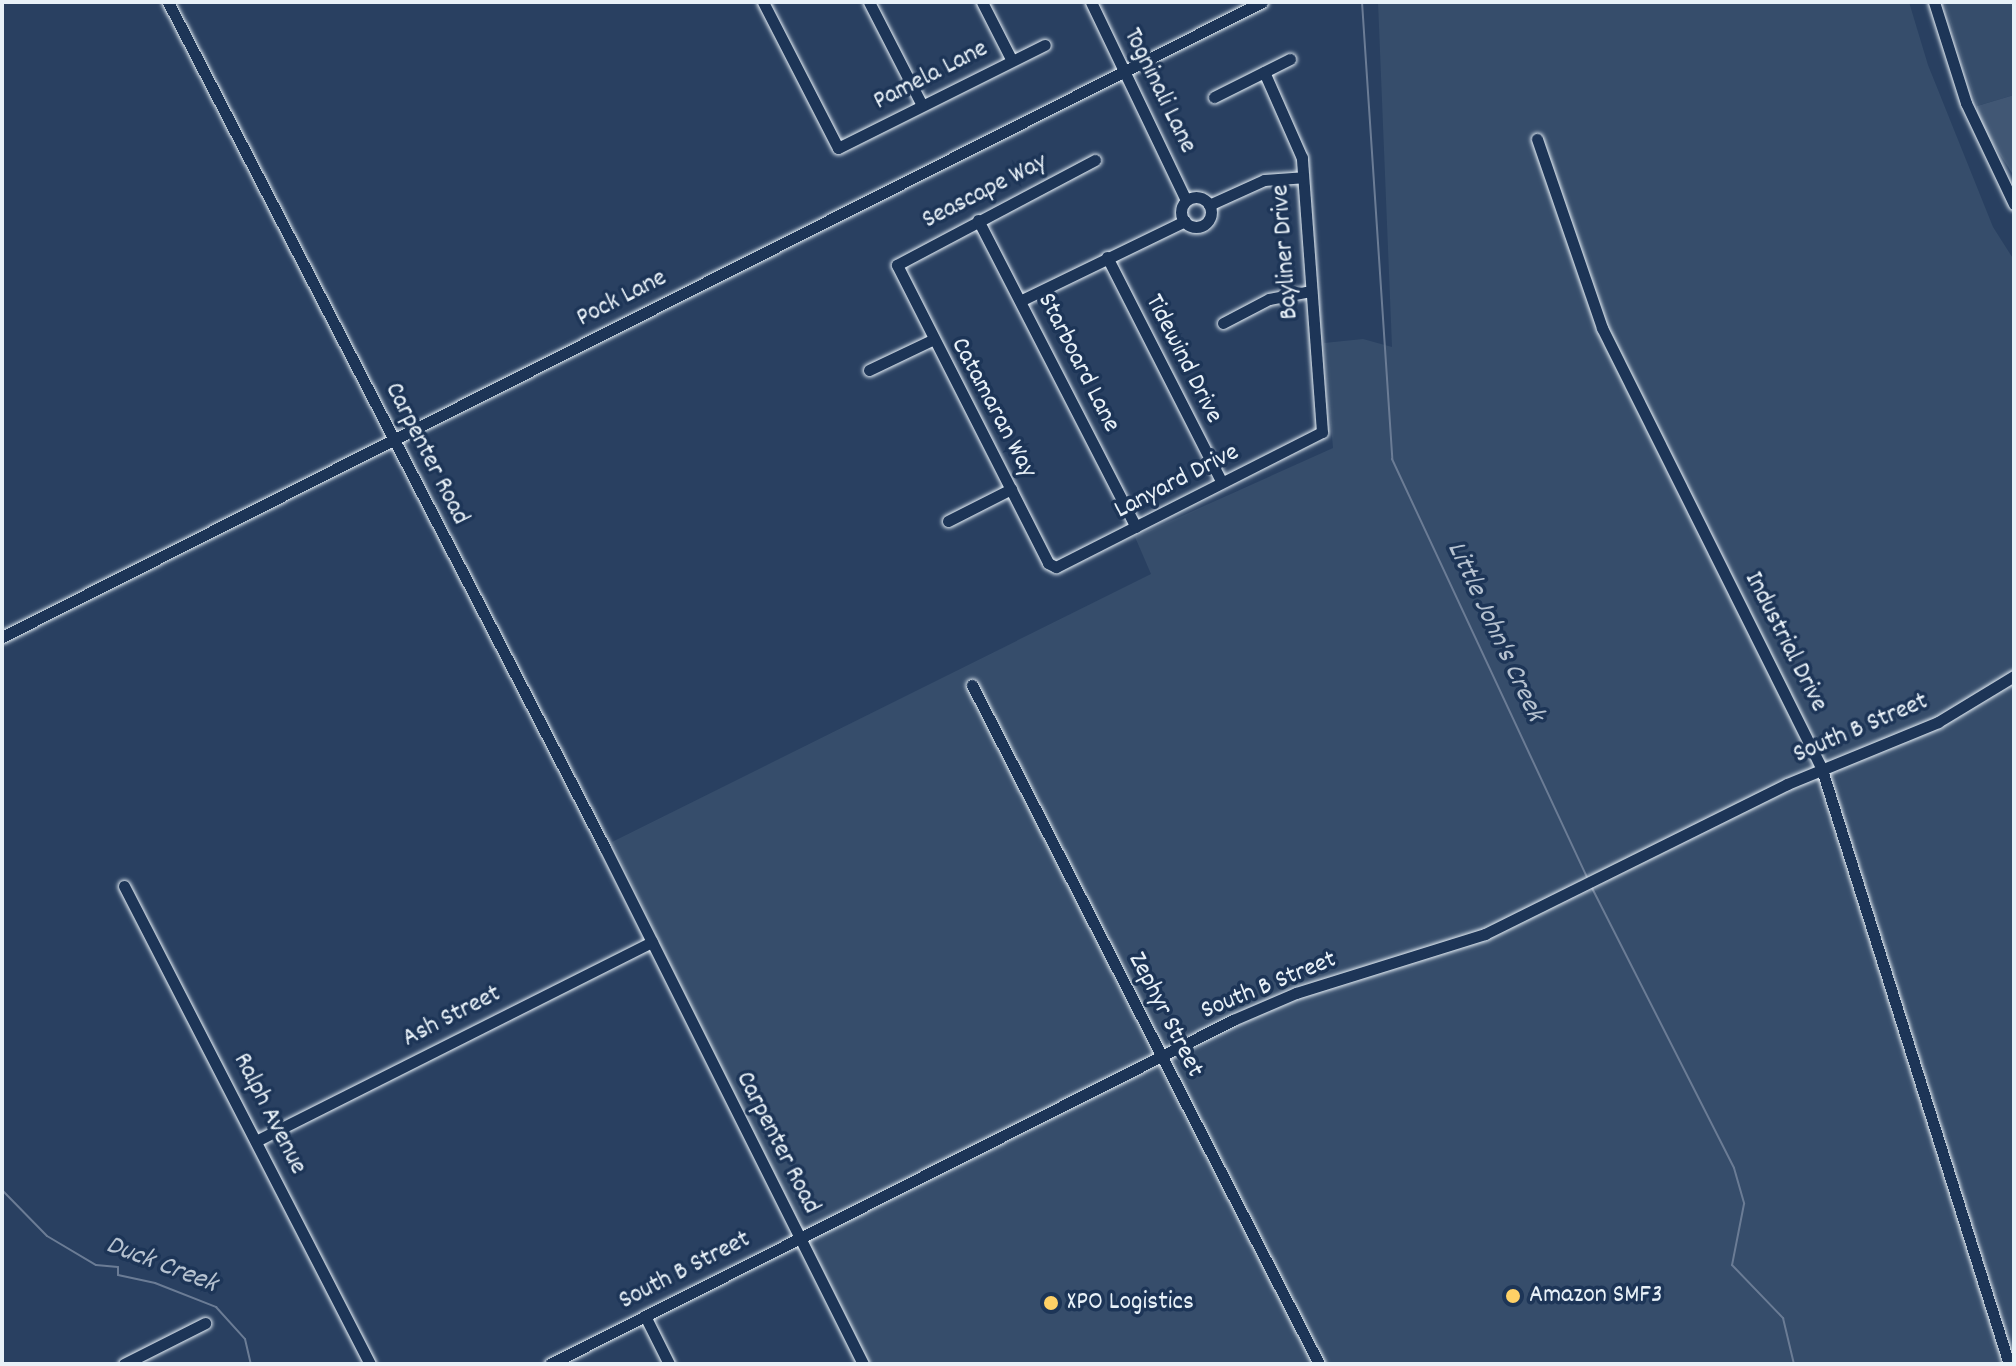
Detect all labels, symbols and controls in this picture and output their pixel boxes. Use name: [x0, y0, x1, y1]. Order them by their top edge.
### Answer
street label: Togninali Lane: [1115, 23, 1203, 159]
street label: Pamela Lane: [869, 34, 993, 118]
street label: Seascape Way: [917, 147, 1053, 237]
street label: Bayliner Drive: [1266, 184, 1306, 320]
street label: Pock Lane: [572, 263, 672, 335]
street label: Starboard Lane: [1030, 288, 1126, 438]
street label: Tidewind Drive: [1137, 289, 1229, 429]
street label: Catamaran Way: [943, 333, 1043, 483]
street label: Carpenter Road: [377, 378, 475, 530]
street label: Lanyard Drive: [1110, 437, 1244, 527]
water label: Little John's Creek: [1438, 536, 1550, 728]
street label: Industrial Drive: [1736, 567, 1834, 717]
street label: South B Street: [1789, 687, 1933, 771]
street label: South B Street: [1197, 945, 1341, 1027]
street label: Zephyr Street: [1120, 947, 1210, 1083]
street label: Ash Street: [398, 979, 506, 1055]
street label: Ralph Avenue: [225, 1048, 313, 1180]
street label: Carpenter Road: [728, 1067, 826, 1219]
street label: South B Street: [614, 1225, 756, 1317]
water label: Duck Creek: [101, 1230, 221, 1302]
place label: Amazon SMF3: [1529, 1280, 1663, 1312]
place label: XPO Logistics: [1067, 1287, 1194, 1319]
marker: Amazon SMF3: [1504, 1287, 1522, 1305]
marker: XPO Logistics: [1042, 1294, 1060, 1312]

